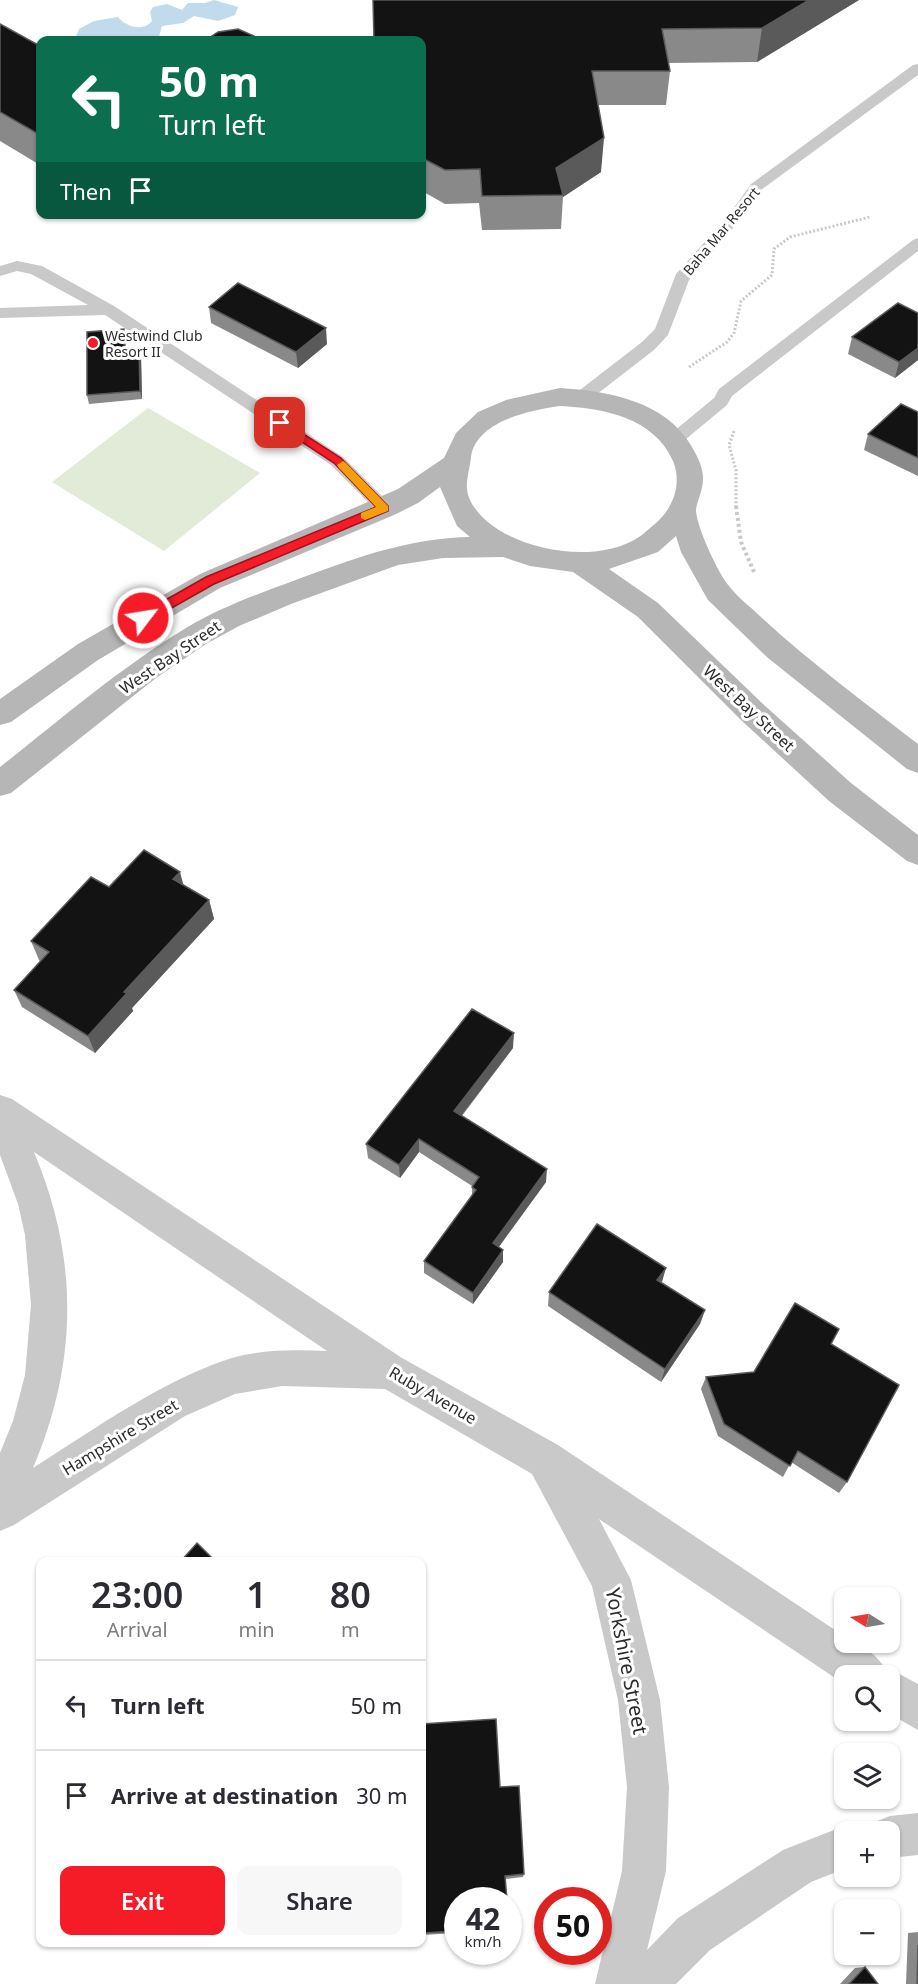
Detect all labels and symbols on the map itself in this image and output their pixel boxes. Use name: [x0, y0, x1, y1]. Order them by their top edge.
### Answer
street label: Baha Mar Resort: [678, 183, 764, 279]
place label: Westwind Club Resort II: [105, 326, 203, 361]
marker: Westwind Club Resort II: [86, 336, 100, 350]
pin: [254, 397, 305, 448]
position arrow: [111, 586, 175, 650]
street label: West Bay Street: [115, 615, 225, 699]
street label: West Bay Street: [699, 660, 800, 756]
street label: Ruby Avenue: [385, 1361, 481, 1429]
street label: Hampshire Street: [58, 1394, 182, 1480]
street label: Yorkshire Street: [600, 1585, 654, 1737]
north arrow: [834, 1587, 900, 1653]
speed limit sign: 50: [534, 1887, 612, 1965]

